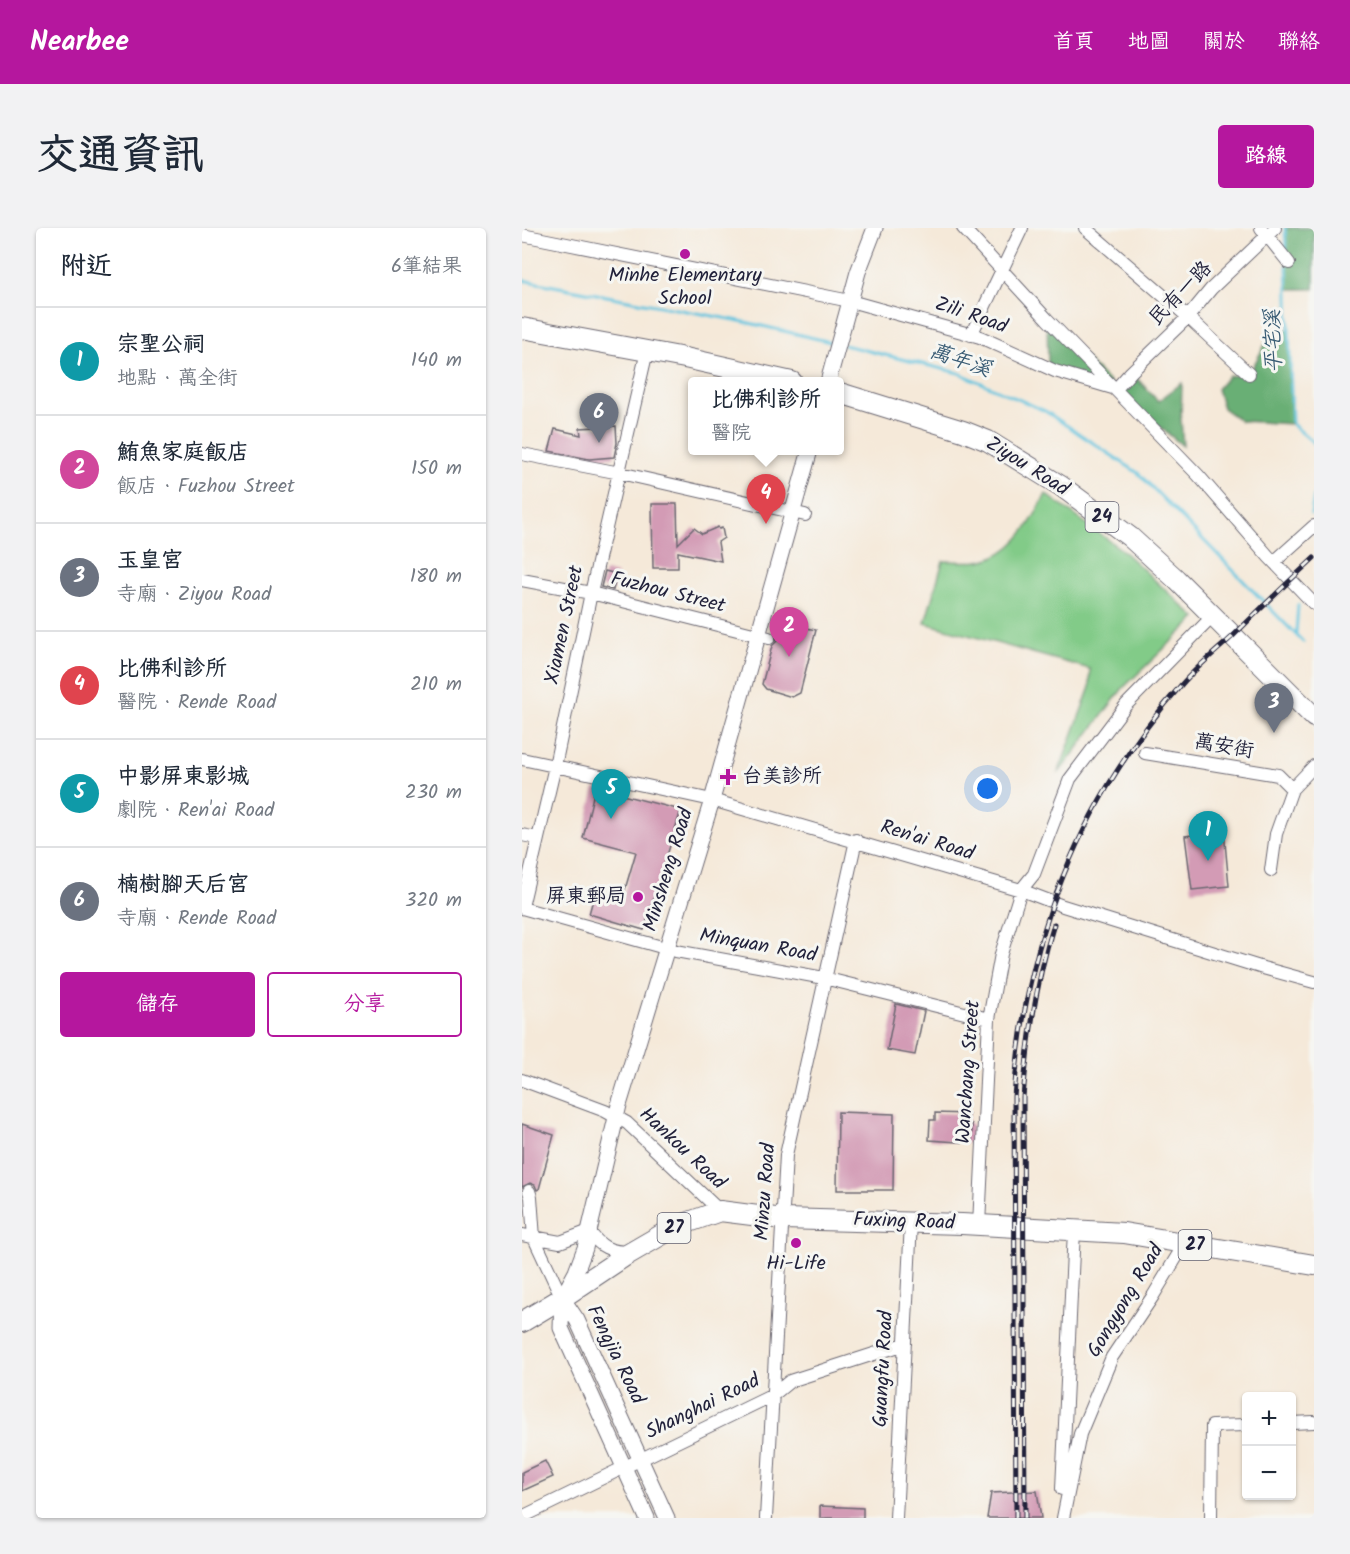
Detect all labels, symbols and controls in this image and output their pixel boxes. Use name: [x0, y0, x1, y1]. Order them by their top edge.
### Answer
text: Nearbee: [30, 20, 129, 65]
text: 首頁: [1053, 26, 1095, 59]
text: 地圖: [1128, 26, 1170, 59]
text: 關於: [1203, 26, 1245, 59]
text: 聯絡: [1278, 26, 1320, 59]
text: 交通資訊: [36, 123, 204, 190]
button: 路線: [1218, 125, 1314, 188]
text: 附近: [60, 246, 112, 288]
marker: Minhe Elementary School: [678, 247, 692, 261]
text: 6筆結果: [391, 251, 462, 283]
street label: 民有一路: [1142, 253, 1221, 334]
place label: Minhe Elementary School: [608, 260, 762, 315]
street label: Zili Road: [930, 289, 1013, 344]
water label: 平宅溪: [1256, 308, 1292, 373]
text: 宗聖公祠: [117, 328, 205, 363]
water label: 萬年溪: [925, 335, 996, 387]
text: 1: [76, 345, 83, 377]
text: 140 m: [411, 345, 462, 377]
text: 地點 · 萬全街: [117, 363, 238, 395]
popup: [688, 377, 844, 455]
text: 比佛利診所: [711, 383, 821, 418]
pin: 6: [580, 394, 619, 443]
text: 醫院: [711, 418, 751, 450]
street label: Ziyou Road: [979, 429, 1076, 506]
text: 鮪魚家庭飯店: [117, 436, 249, 471]
text: 2: [74, 453, 85, 485]
text: 150 m: [411, 453, 462, 485]
text: 飯店 · Fuzhou Street: [117, 471, 295, 503]
pin: 4: [746, 474, 786, 524]
road number: 24: [1086, 502, 1118, 532]
text: 玉皇宮: [117, 544, 183, 579]
text: 3: [74, 561, 85, 593]
text: 180 m: [410, 561, 462, 593]
street label: Xiamen Street: [537, 562, 593, 687]
street label: Fuzhou Street: [607, 563, 729, 623]
text: 寺廟 · Ziyou Road: [117, 579, 271, 611]
pin: 2: [770, 608, 808, 657]
text: 比佛利診所: [117, 652, 227, 687]
text: 4: [74, 669, 85, 701]
text: 210 m: [410, 669, 462, 701]
pin: 3: [1254, 684, 1293, 733]
text: 醫院 · Rende Road: [117, 687, 276, 719]
street label: 萬安街: [1192, 726, 1256, 768]
text: 中影屏東影城: [117, 760, 249, 795]
place label: 台美診所: [742, 761, 822, 793]
marker: 台美診所: [719, 768, 737, 786]
pin: 5: [592, 770, 631, 819]
your location: [973, 774, 1002, 803]
text: 5: [74, 777, 85, 809]
text: 230 m: [405, 777, 462, 809]
text: 劇院 · Ren'ai Road: [117, 795, 274, 827]
street label: Minsheng Road: [635, 803, 703, 936]
street label: Ren'ai Road: [876, 812, 979, 871]
pin: 1: [1188, 812, 1228, 861]
text: 楠樹腳天后宮: [117, 868, 249, 903]
place label: 屏東郵局: [546, 881, 626, 913]
text: 6: [74, 885, 85, 917]
text: 320 m: [405, 885, 462, 917]
marker: 屏東郵局: [631, 890, 645, 904]
text: 寺廟 · Rende Road: [117, 903, 276, 935]
street label: Minquan Road: [697, 920, 820, 972]
button: 儲存: [60, 972, 255, 1037]
button: 分享: [267, 972, 462, 1037]
street label: Wanchang Street: [948, 999, 990, 1145]
street label: Hankou Road: [631, 1100, 734, 1199]
street label: Minzu Road: [747, 1141, 785, 1242]
street label: Fuxing Road: [853, 1204, 956, 1240]
road number: 27: [658, 1213, 690, 1243]
road number: 27: [1178, 1230, 1212, 1260]
marker: Hi-Life: [789, 1236, 803, 1250]
street label: Gongyong Road: [1079, 1237, 1173, 1364]
place label: Hi-Life: [766, 1248, 826, 1280]
street label: Fengjia Road: [577, 1300, 653, 1411]
street label: Guangfu Road: [865, 1309, 903, 1428]
street label: Shanghai Road: [640, 1365, 767, 1449]
map controls: [1242, 1392, 1296, 1500]
button: +: [1242, 1392, 1296, 1446]
button: −: [1242, 1446, 1296, 1500]

